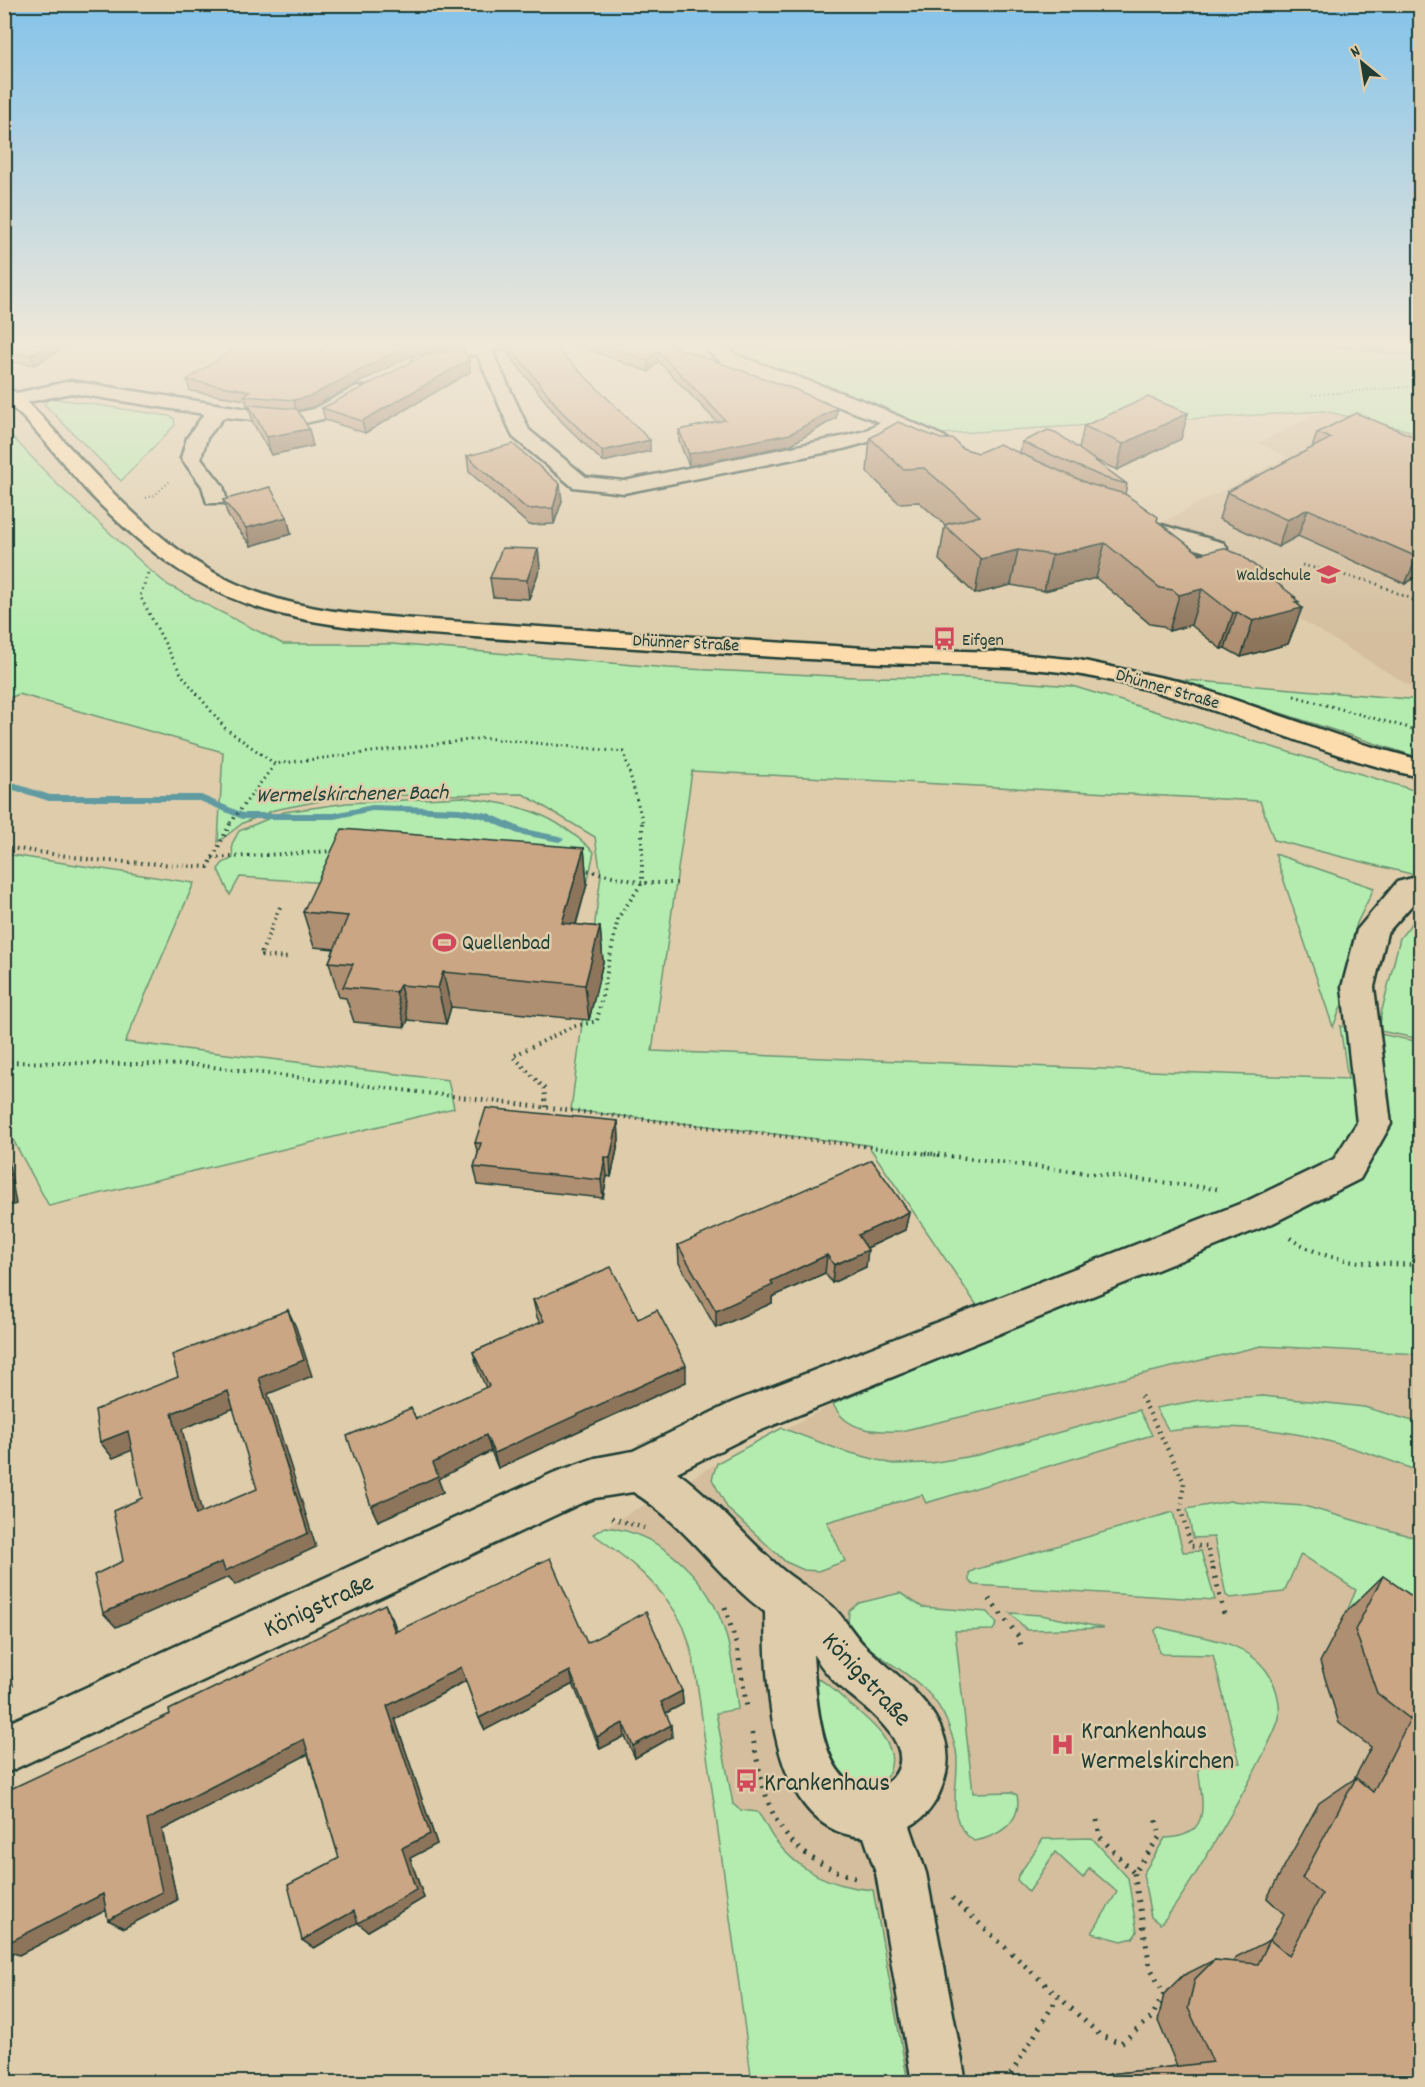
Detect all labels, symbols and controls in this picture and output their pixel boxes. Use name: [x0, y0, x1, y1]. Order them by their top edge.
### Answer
north arrow: [1332, 33, 1392, 93]
text: N: [1347, 40, 1365, 64]
school or university icon: Waldschule: [1316, 561, 1342, 587]
place label: Waldschule: [1236, 564, 1311, 589]
bus stop icon: Eifgen: [931, 626, 957, 652]
street label: Dhünner Straße: [632, 629, 740, 660]
place label: Eifgen: [962, 629, 1004, 654]
street label: Dhünner Straße: [1113, 664, 1222, 717]
water label: Wermelskirchener Bach: [256, 778, 449, 813]
sports icon: Quellenbad: [431, 929, 457, 955]
place label: Quellenbad: [462, 930, 550, 960]
street label: Königstraße: [258, 1565, 381, 1649]
street label: Königstraße: [812, 1625, 919, 1736]
place label: Krankenhaus Wermelskirchen: [1081, 1714, 1234, 1781]
hospital icon: Krankenhaus Wermelskirchen: [1050, 1731, 1076, 1757]
place label: Krankenhaus: [764, 1766, 890, 1803]
bus stop icon: Krankenhaus: [733, 1768, 759, 1794]

